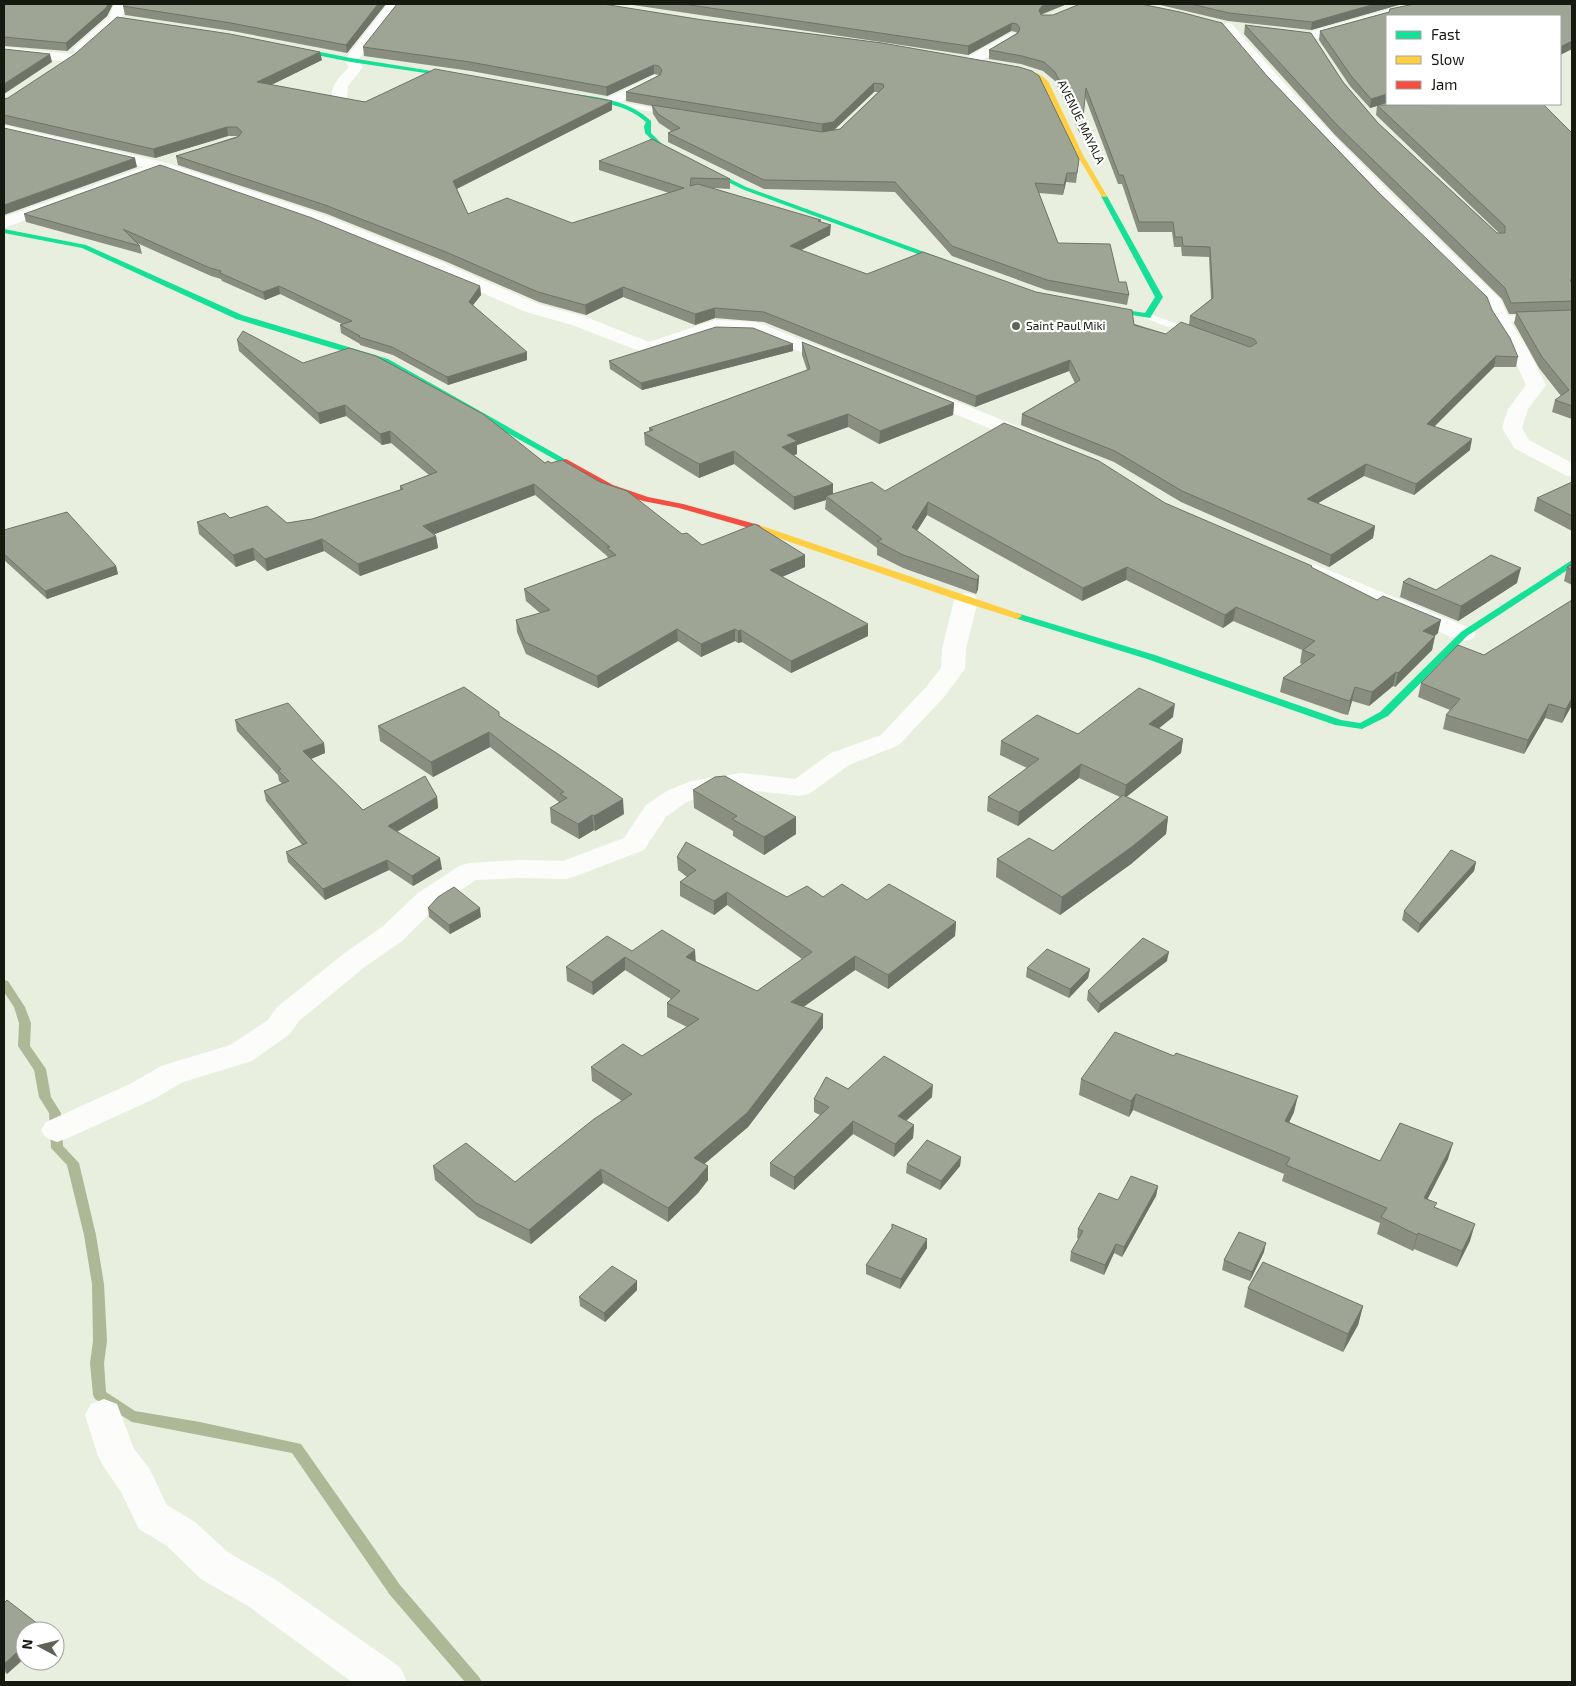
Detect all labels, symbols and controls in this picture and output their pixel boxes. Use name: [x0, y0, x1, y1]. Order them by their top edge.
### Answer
legend: [1386, 15, 1561, 105]
text: Fast: [1431, 25, 1461, 43]
text: Slow: [1431, 50, 1465, 68]
text: Jam: [1431, 75, 1457, 93]
street label: AVENUE MAYALA: [1056, 77, 1108, 166]
place label: Saint Paul Miki: [1026, 318, 1106, 332]
marker: Saint Paul Miki: [1010, 320, 1022, 332]
north arrow: [15, 1621, 65, 1671]
text: N: [18, 1638, 36, 1650]

